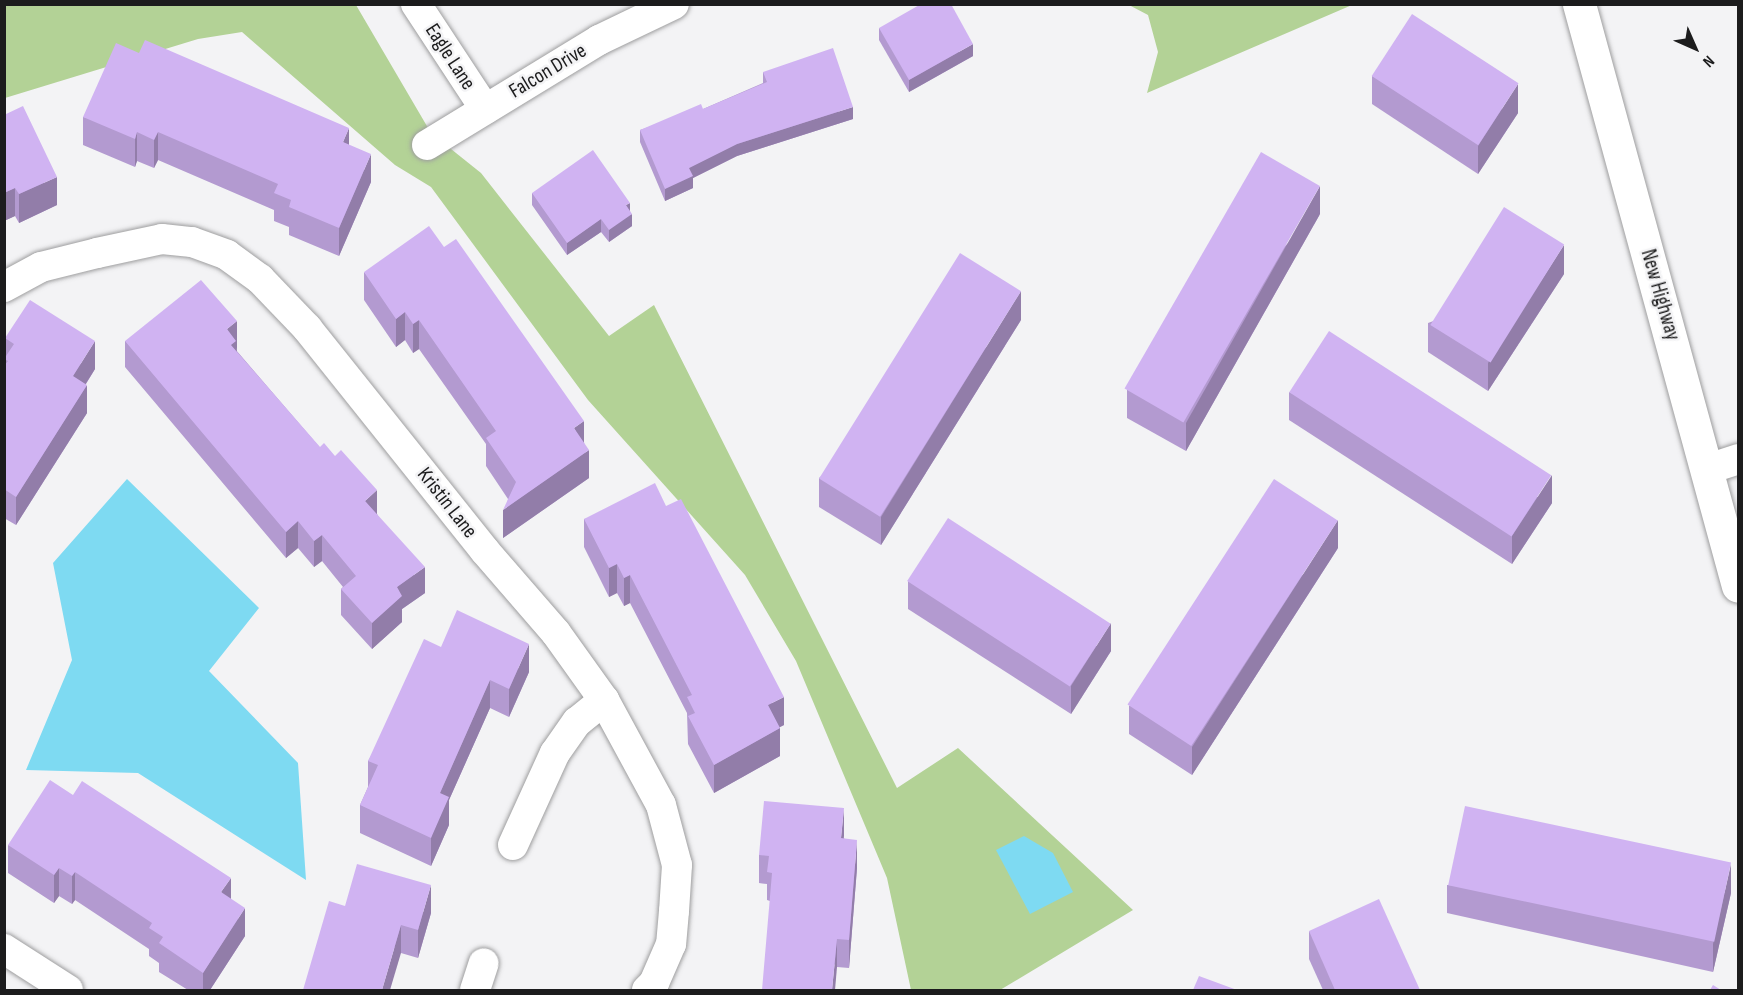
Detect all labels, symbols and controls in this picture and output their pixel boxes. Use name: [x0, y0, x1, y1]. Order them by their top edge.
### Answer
north arrow: [1665, 18, 1725, 78]
street label: Eagle Lane: [419, 19, 481, 95]
street label: Falcon Drive: [505, 38, 591, 104]
text: N: [1698, 51, 1718, 71]
street label: New Highway: [1635, 246, 1685, 344]
street label: Kristin Lane: [412, 463, 482, 543]

